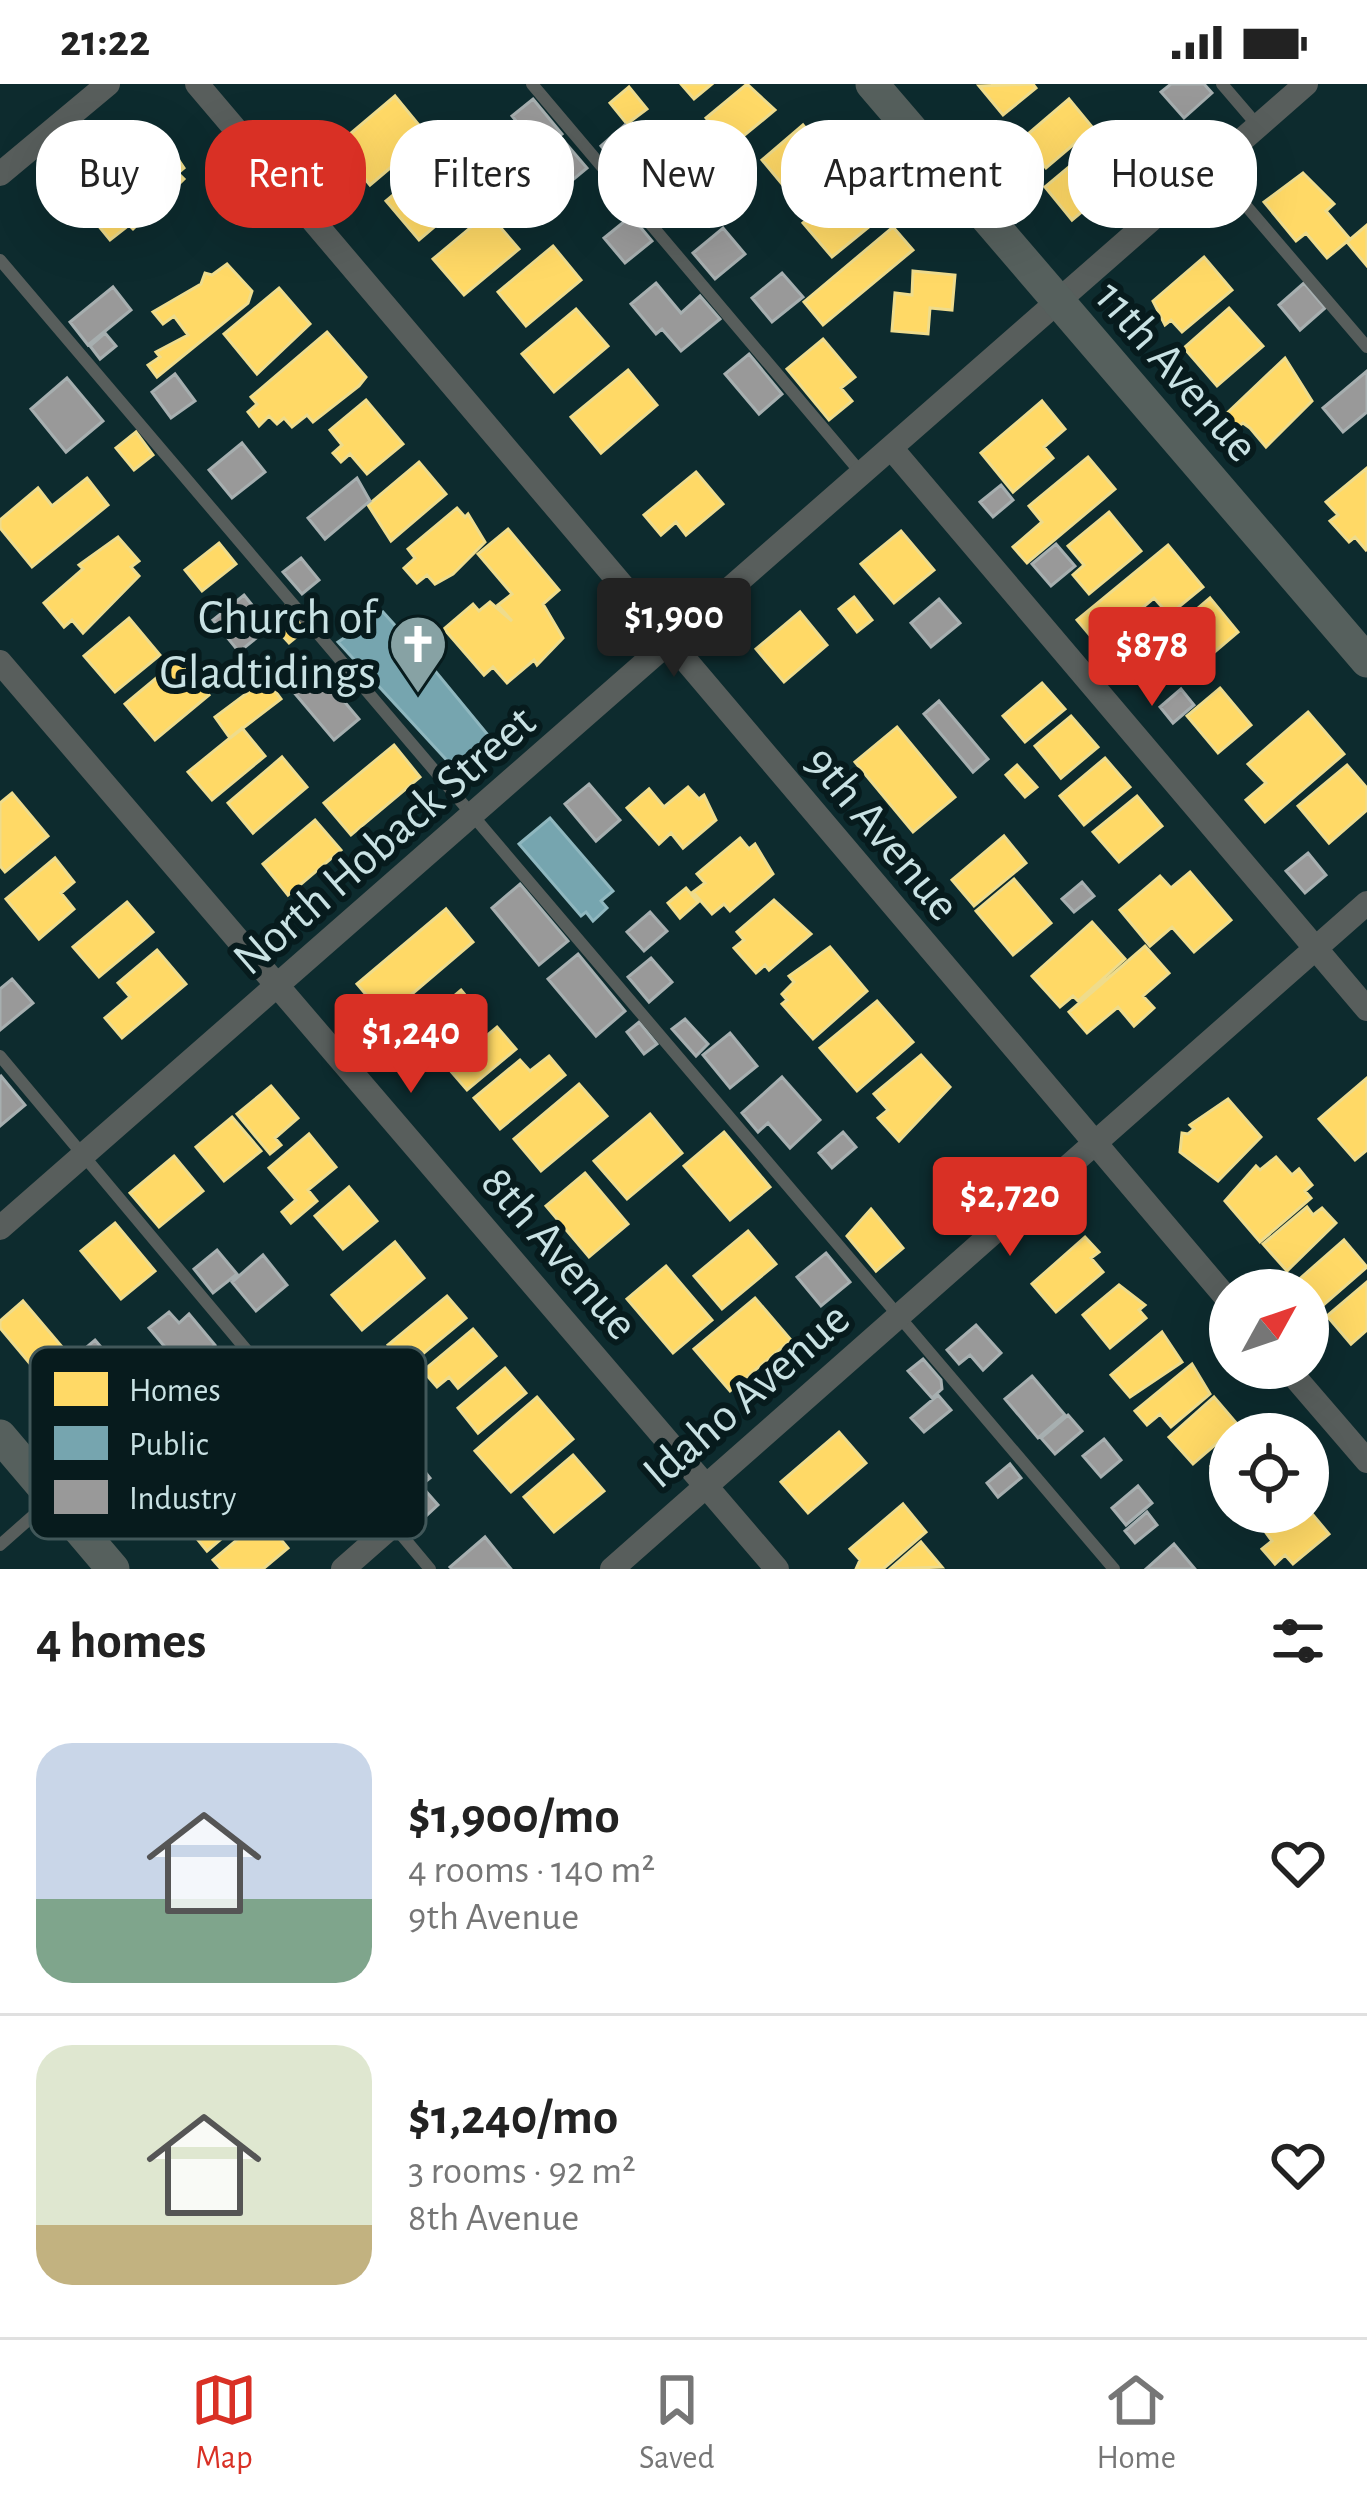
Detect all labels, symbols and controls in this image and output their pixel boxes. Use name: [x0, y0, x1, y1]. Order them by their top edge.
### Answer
text: 21:22: [60, 19, 150, 64]
chip: Buy: [36, 120, 181, 228]
chip: Rent: [205, 120, 366, 228]
chip: Filters: [390, 120, 574, 228]
chip: New: [598, 120, 757, 228]
chip: Apartment: [781, 120, 1044, 228]
chip: House: [1068, 120, 1257, 228]
street label: 11th Avenue: [1085, 273, 1266, 471]
pin: $1,900: [576, 578, 772, 680]
place label: Church of Gladtidings: [160, 595, 378, 698]
text: $1,900: [624, 597, 724, 636]
pin: $878: [1081, 607, 1223, 709]
church icon: Church of Gladtidings: [387, 613, 449, 695]
text: $878: [1116, 626, 1188, 665]
street label: North Hoback Street: [225, 698, 545, 985]
street label: 9th Avenue: [796, 738, 968, 930]
pin: $1,240: [313, 994, 509, 1096]
text: $1,240: [362, 1013, 460, 1052]
pin: $2,720: [912, 1157, 1108, 1259]
street label: 8th Avenue: [471, 1159, 646, 1349]
text: $2,720: [960, 1176, 1060, 1215]
north arrow: [1209, 1269, 1329, 1389]
map controls: [1209, 1269, 1329, 1533]
street label: Idaho Avenue: [635, 1294, 859, 1498]
legend: [30, 1347, 426, 1539]
text: Homes: [129, 1375, 221, 1408]
button: locate: [1209, 1413, 1329, 1533]
text: Public: [129, 1429, 209, 1462]
text: Industry: [129, 1483, 236, 1516]
icon: filters: [1265, 1608, 1331, 1674]
text: 4 homes: [36, 1616, 206, 1667]
icon: home: [132, 1791, 276, 1935]
text: $1,900/mo: [408, 1791, 620, 1842]
icon: heart: [1265, 1830, 1331, 1896]
text: 4 rooms · 140 m²: [408, 1851, 655, 1890]
text: 9th Avenue: [408, 1898, 579, 1937]
text: $1,240/mo: [408, 2092, 618, 2143]
icon: home: [132, 2093, 276, 2237]
icon: heart: [1265, 2132, 1331, 2198]
text: 3 rooms · 92 m²: [408, 2152, 636, 2191]
text: 8th Avenue: [408, 2199, 579, 2238]
tab: Map: [191, 2367, 257, 2479]
tab: Saved: [639, 2367, 715, 2479]
tab: Home: [1097, 2367, 1176, 2479]

